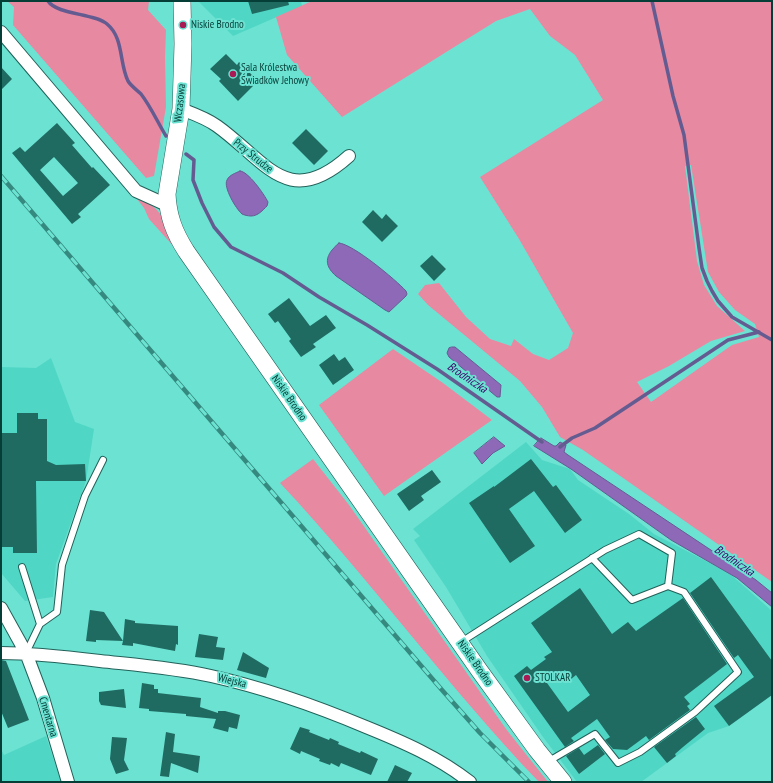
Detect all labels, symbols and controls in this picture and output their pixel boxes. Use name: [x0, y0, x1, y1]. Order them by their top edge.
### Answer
place label: Niskie Brodno: [191, 18, 244, 32]
marker: Niskie Brodno: [178, 20, 188, 30]
place label: Sala Królestwa Świadków Jehowy: [241, 61, 309, 87]
marker: Sala Królestwa Świadków Jehowy: [228, 69, 238, 79]
street label: Wczasowa: [171, 83, 189, 123]
street label: Przy Strudze: [231, 136, 275, 176]
water label: Brodniczka: [444, 359, 490, 397]
street label: Niskie Brodno: [268, 373, 310, 423]
water label: Brodniczka: [711, 542, 757, 580]
street label: Niskie Brodno: [454, 638, 496, 688]
street label: Wiejska: [216, 671, 248, 691]
place label: STOLKAR: [535, 671, 570, 685]
marker: STOLKAR: [522, 673, 532, 683]
street label: Cmentarna: [36, 695, 60, 739]

